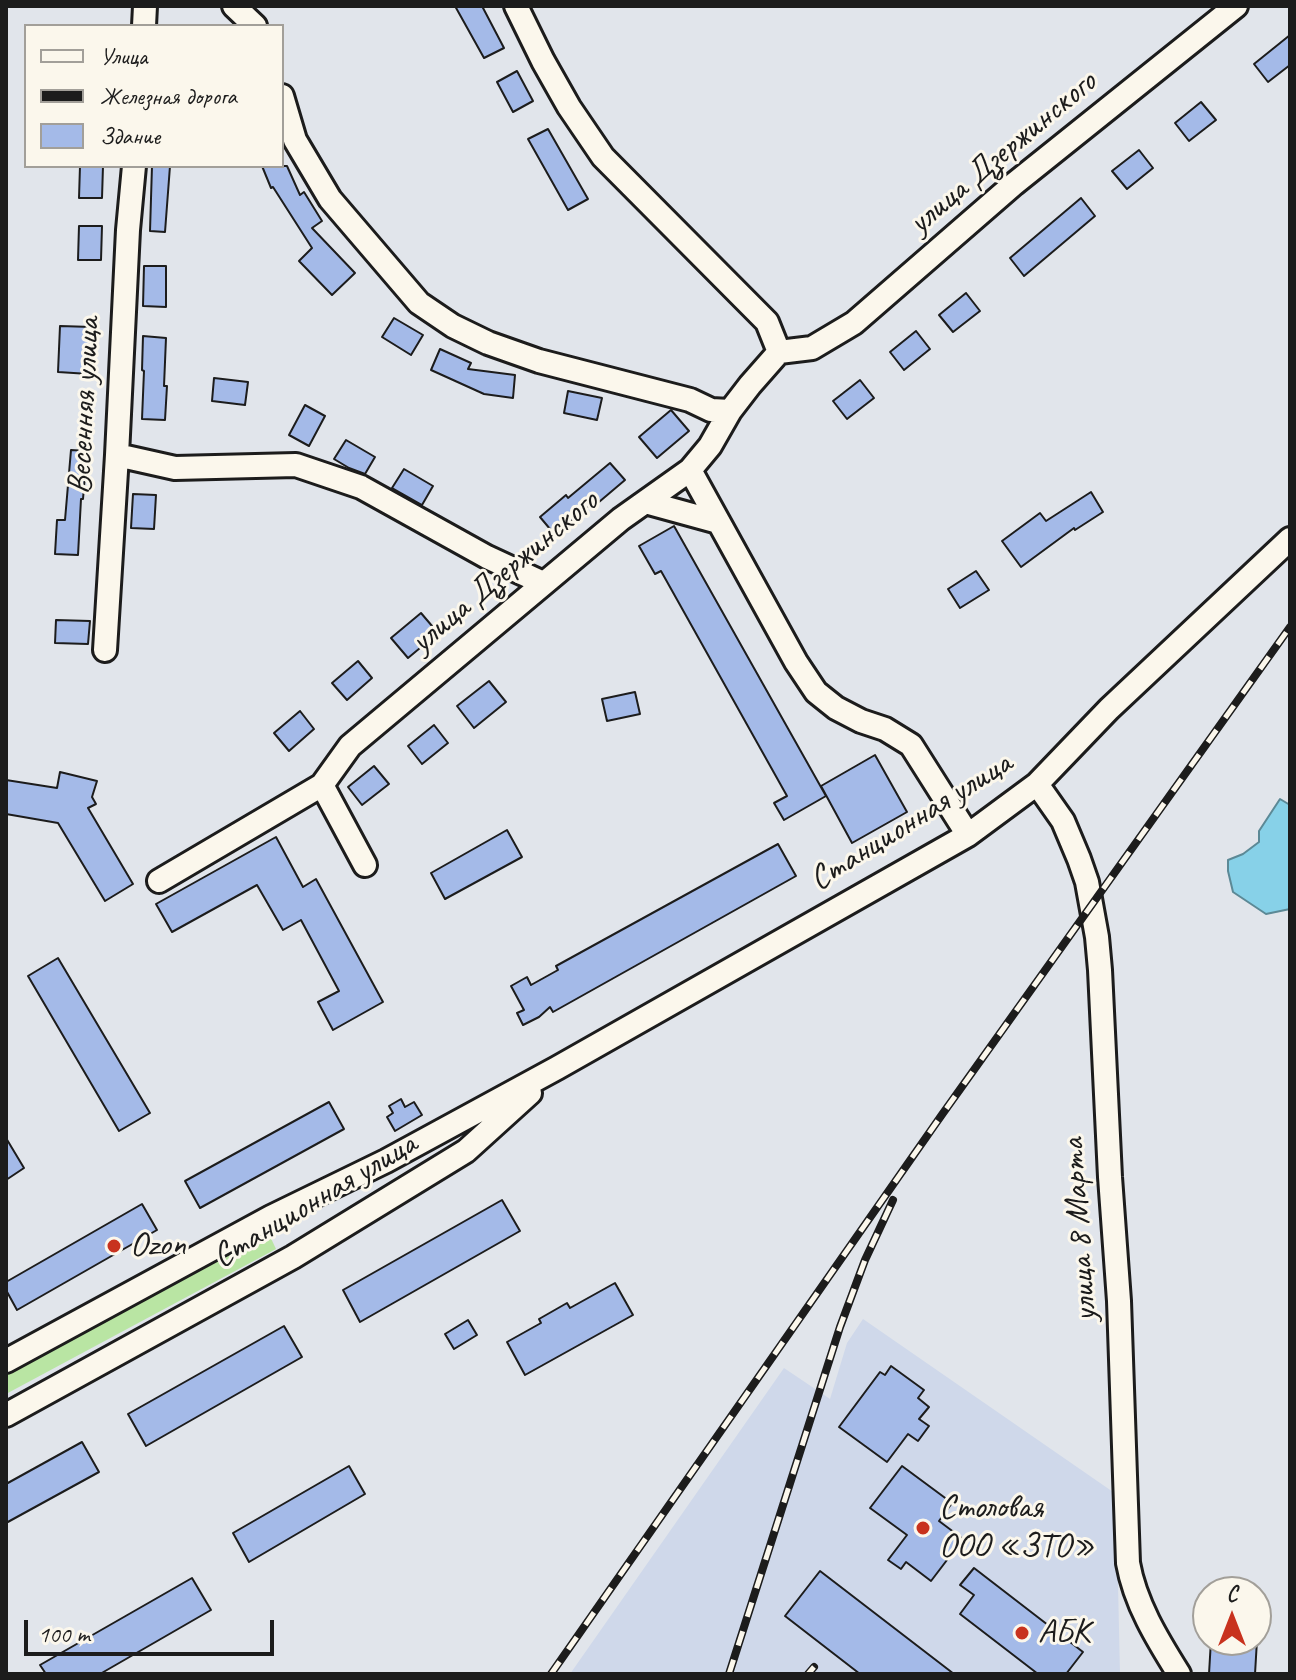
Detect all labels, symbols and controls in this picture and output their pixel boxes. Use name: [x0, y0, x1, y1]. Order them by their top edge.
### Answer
legend: [24, 24, 284, 168]
text: Улица: [100, 41, 148, 71]
street label: улица Дзержинского: [901, 63, 1105, 243]
text: Железная дорога: [100, 81, 237, 111]
text: Здание: [100, 121, 160, 151]
street label: Весенняя улица: [60, 317, 110, 495]
street label: улица Дзержинского: [403, 482, 607, 662]
street label: Станционная улица: [802, 744, 1020, 900]
street label: Станционная улица: [206, 1124, 424, 1278]
street label: улица 8 Марта: [1053, 1137, 1107, 1323]
place label: Ozon: [130, 1226, 186, 1266]
marker: Ozon: [105, 1237, 123, 1255]
place label: Столовая ООО «ЗТО»: [939, 1488, 1095, 1568]
marker: Столовая ООО «ЗТО»: [914, 1519, 932, 1537]
north arrow: [1192, 1576, 1272, 1656]
text: С: [1227, 1580, 1237, 1608]
scale bar: [28, 1604, 278, 1654]
place label: АБК: [1038, 1613, 1089, 1653]
text: 100 m: [38, 1619, 90, 1649]
marker: АБК: [1013, 1624, 1031, 1642]

